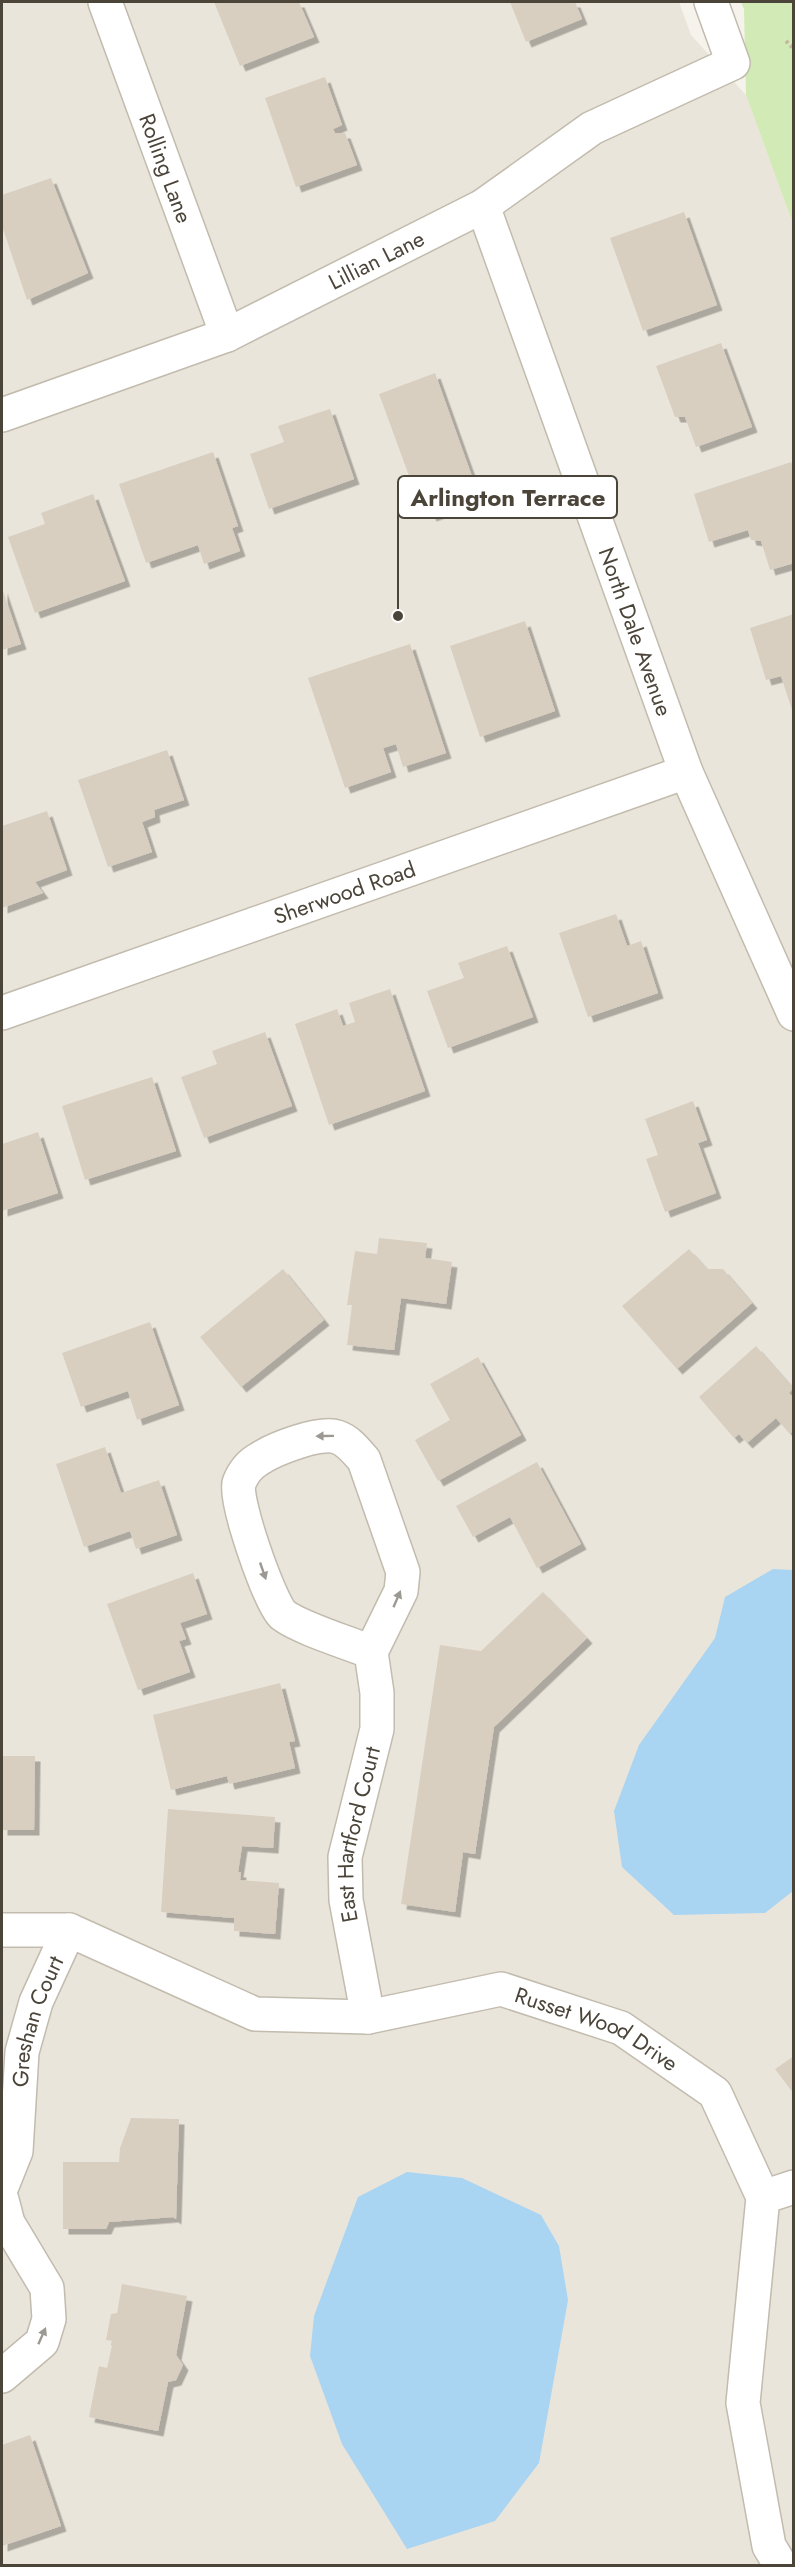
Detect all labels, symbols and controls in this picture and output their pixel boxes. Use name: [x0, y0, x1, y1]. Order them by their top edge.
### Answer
street label: Rolling Lane: [131, 109, 201, 227]
street label: Lillian Lane: [323, 222, 430, 297]
callout: Arlington Terrace: [398, 476, 617, 518]
text: Arlington Terrace: [410, 480, 605, 515]
street label: North Dale Avenue: [591, 543, 681, 720]
street label: Sherwood Road: [269, 853, 420, 932]
one-way arrow: [316, 1432, 335, 1441]
one-way arrow: [258, 1562, 268, 1580]
one-way arrow: [392, 1590, 402, 1608]
street label: East Hartford Court: [329, 1742, 388, 1925]
street label: Greshan Court: [4, 1950, 71, 2088]
street label: Russet Wood Drive: [511, 1979, 685, 2079]
one-way arrow: [37, 2327, 47, 2345]

